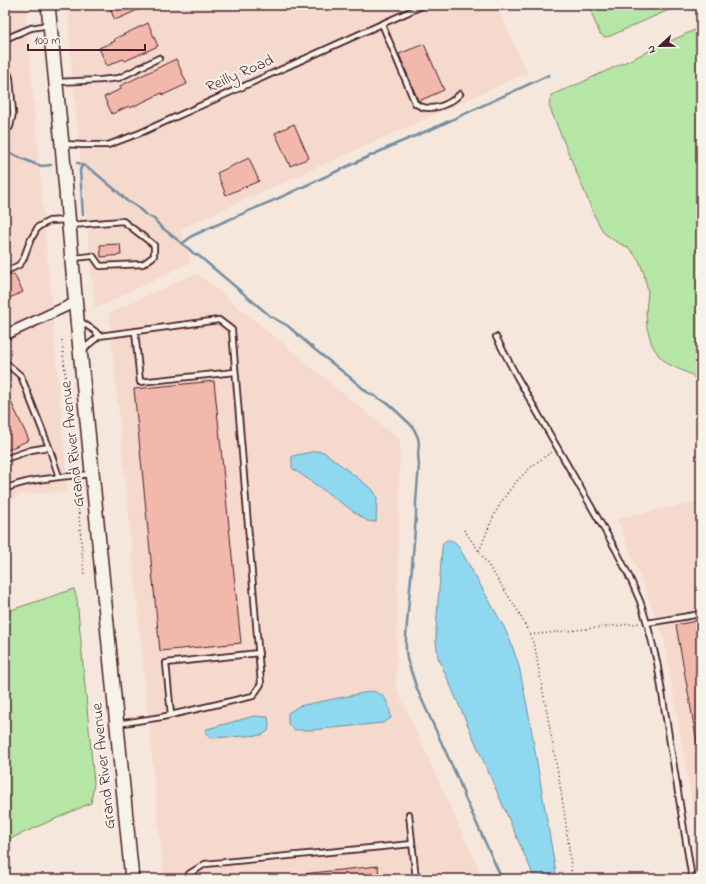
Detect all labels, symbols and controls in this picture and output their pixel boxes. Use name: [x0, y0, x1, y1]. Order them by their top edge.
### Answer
scale bar: [28, 26, 145, 52]
north arrow: [640, 26, 680, 66]
text: 100 m: [34, 32, 61, 50]
text: N: [643, 43, 660, 56]
street label: Reilly Road: [202, 48, 278, 100]
street label: Grand River Avenue: [54, 379, 92, 508]
street label: Grand River Avenue: [85, 701, 123, 830]

